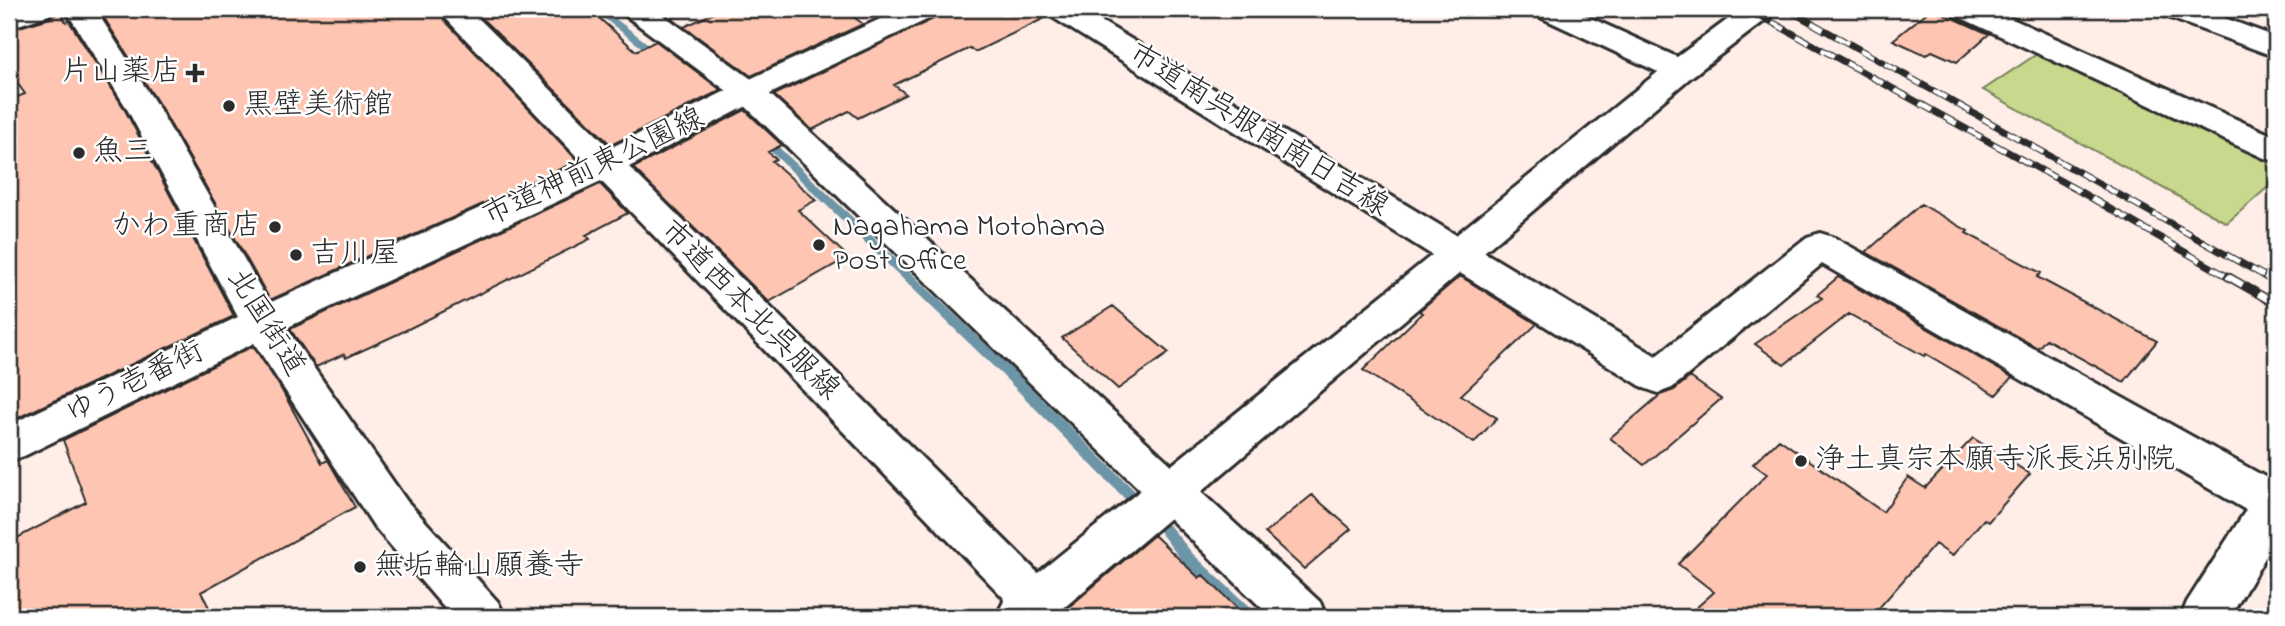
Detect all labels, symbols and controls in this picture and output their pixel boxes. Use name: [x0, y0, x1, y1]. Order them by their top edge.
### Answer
street label: 市道南呉服南南日吉線: [1119, 33, 1397, 229]
place label: 片山薬店: [61, 51, 181, 95]
marker: 片山薬店: [187, 65, 203, 81]
place label: 黒壁美術館: [243, 84, 393, 128]
street label: 市道神前東公園線: [476, 97, 712, 239]
marker: 黒壁美術館: [221, 98, 237, 114]
place label: 魚三: [93, 131, 153, 175]
marker: 魚三: [71, 145, 87, 161]
place label: かわ重商店: [111, 205, 261, 249]
place label: Nagahama Motohama Post Office: [833, 206, 1105, 284]
street label: 市道西本北呉服線: [649, 211, 849, 411]
marker: かわ重商店: [267, 219, 283, 235]
place label: 吉川屋: [310, 233, 400, 277]
marker: Nagahama Motohama Post Office: [811, 237, 827, 253]
marker: 吉川屋: [288, 247, 304, 263]
street label: 北国街道: [215, 260, 315, 386]
street label: ゆう壱番街: [58, 330, 212, 436]
place label: 浄土真宗本願寺派長浜別院: [1815, 439, 2175, 483]
marker: 浄土真宗本願寺派長浜別院: [1793, 453, 1809, 469]
place label: 無垢輪山願養寺: [374, 545, 584, 589]
marker: 無垢輪山願養寺: [352, 559, 368, 575]

